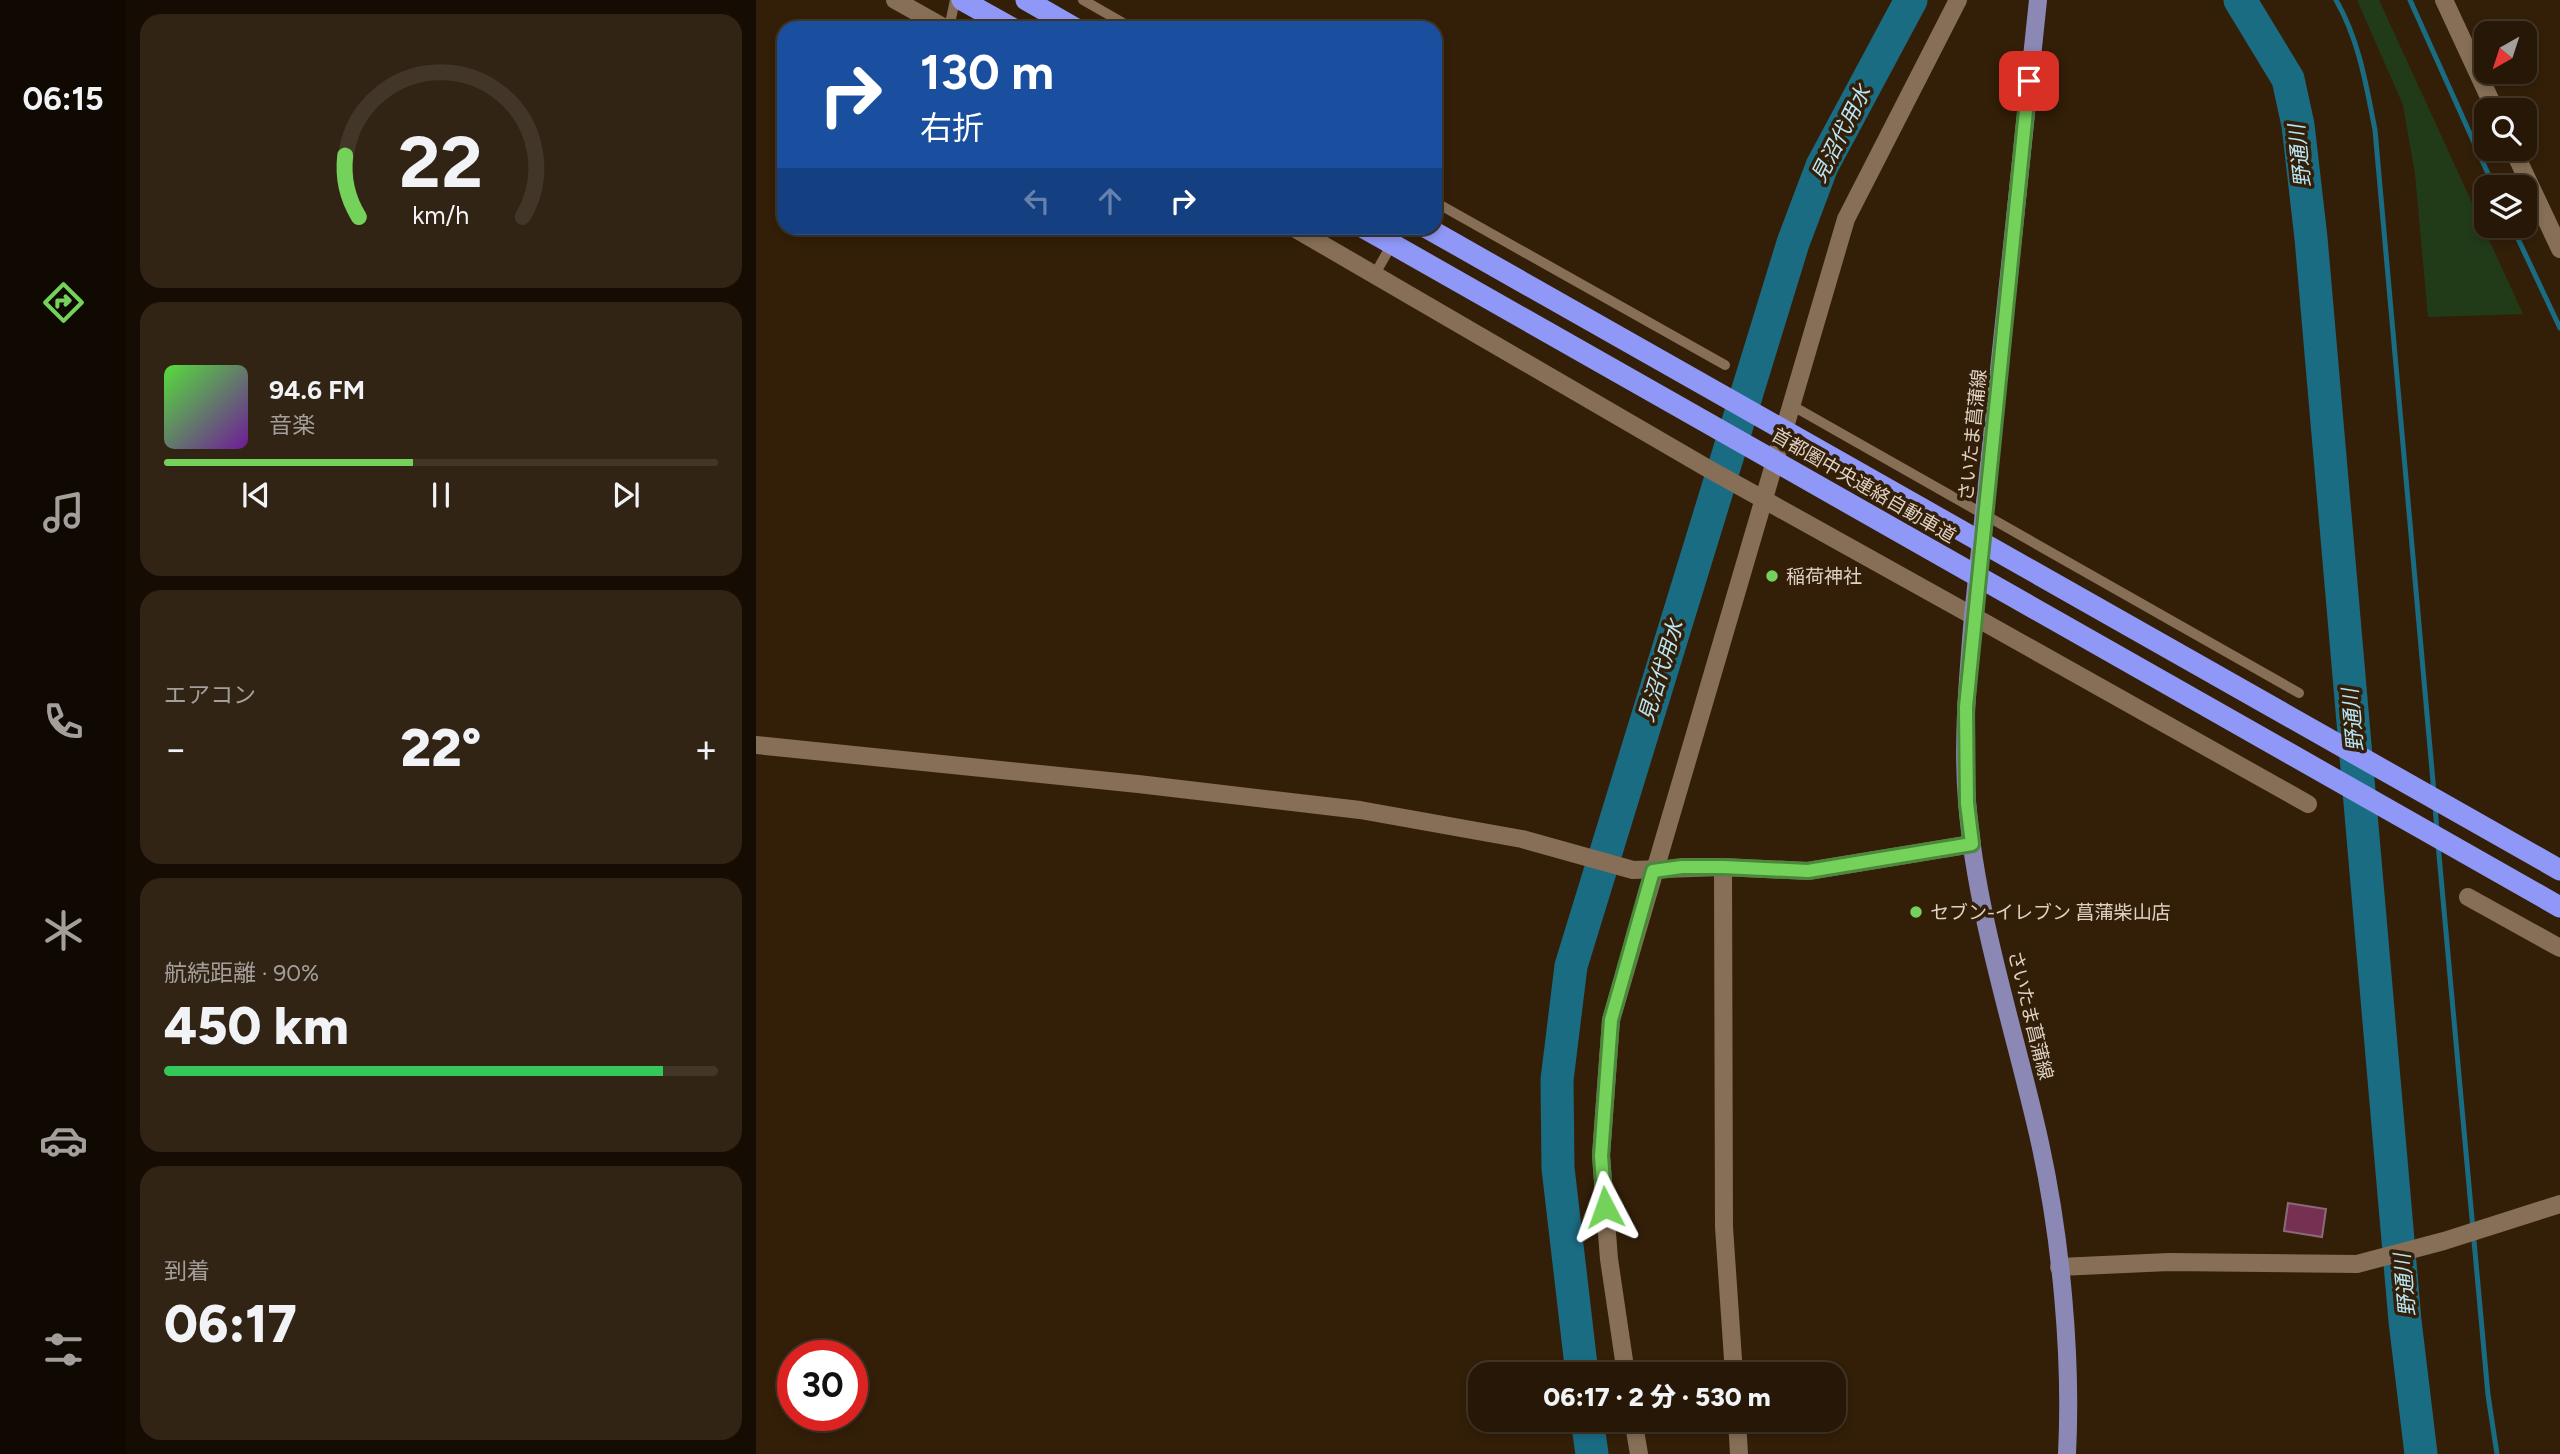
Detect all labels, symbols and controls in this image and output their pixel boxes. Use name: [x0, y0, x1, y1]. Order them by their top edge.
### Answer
north arrow: [2474, 21, 2538, 84]
map controls: [2474, 21, 2537, 238]
text: 130 m: [920, 42, 1054, 101]
icon: right: [805, 49, 896, 140]
pin: [1999, 51, 2059, 111]
icon: arrive: [2010, 62, 2048, 100]
text: 06:15: [22, 80, 104, 118]
water label: 見沼代用水: [1806, 80, 1876, 186]
button: search: [2474, 98, 2537, 161]
text: 右折: [920, 109, 984, 147]
text: 22: [399, 118, 483, 205]
water label: 野通川: [2284, 121, 2315, 189]
button: layers: [2474, 175, 2537, 238]
icon: left: [1018, 182, 1056, 220]
icon: ahead: [1091, 182, 1129, 220]
icon: right: [1164, 182, 1202, 220]
text: km/h: [412, 200, 470, 230]
icon: directions: [39, 278, 88, 327]
street label: さいたま菖蒲線: [1954, 368, 1991, 502]
text: 94.6 FM: [269, 374, 365, 406]
text: 音楽: [269, 411, 315, 439]
street label: 首都圏中央連絡自動車道: [1767, 423, 1960, 548]
icon: previous: [237, 476, 275, 514]
icon: pause: [422, 476, 460, 514]
icon: next: [607, 476, 645, 514]
icon: music: [39, 488, 88, 537]
place label: 稲荷神社: [1786, 565, 1862, 588]
marker: 稲荷神社: [1764, 568, 1780, 584]
water label: 見沼代用水: [1633, 615, 1688, 725]
text: エアコン: [164, 681, 256, 709]
water label: 野通川: [2337, 686, 2368, 753]
icon: phone: [39, 697, 88, 746]
text: 22°: [400, 717, 482, 779]
text: −: [164, 726, 188, 772]
text: +: [694, 726, 718, 772]
place label: セブン-イレブン 菖蒲柴山店: [1930, 901, 2171, 924]
marker: セブン-イレブン 菖蒲柴山店: [1908, 904, 1924, 920]
icon: climate: [39, 906, 88, 955]
street label: さいたま菖蒲線: [2003, 948, 2058, 1082]
text: 航続距離 · 90%: [164, 959, 319, 987]
text: 450 km: [164, 995, 349, 1057]
icon: car: [39, 1116, 88, 1165]
position arrow: [1568, 1170, 1642, 1244]
water label: 野通川: [2389, 1251, 2420, 1318]
text: 到着: [164, 1257, 210, 1285]
text: 06:17: [164, 1293, 297, 1355]
icon: filters: [39, 1325, 88, 1374]
speed limit sign: 30: [777, 1340, 868, 1431]
text: 06:17 · 2 分 · 530 m: [1543, 1381, 1771, 1413]

